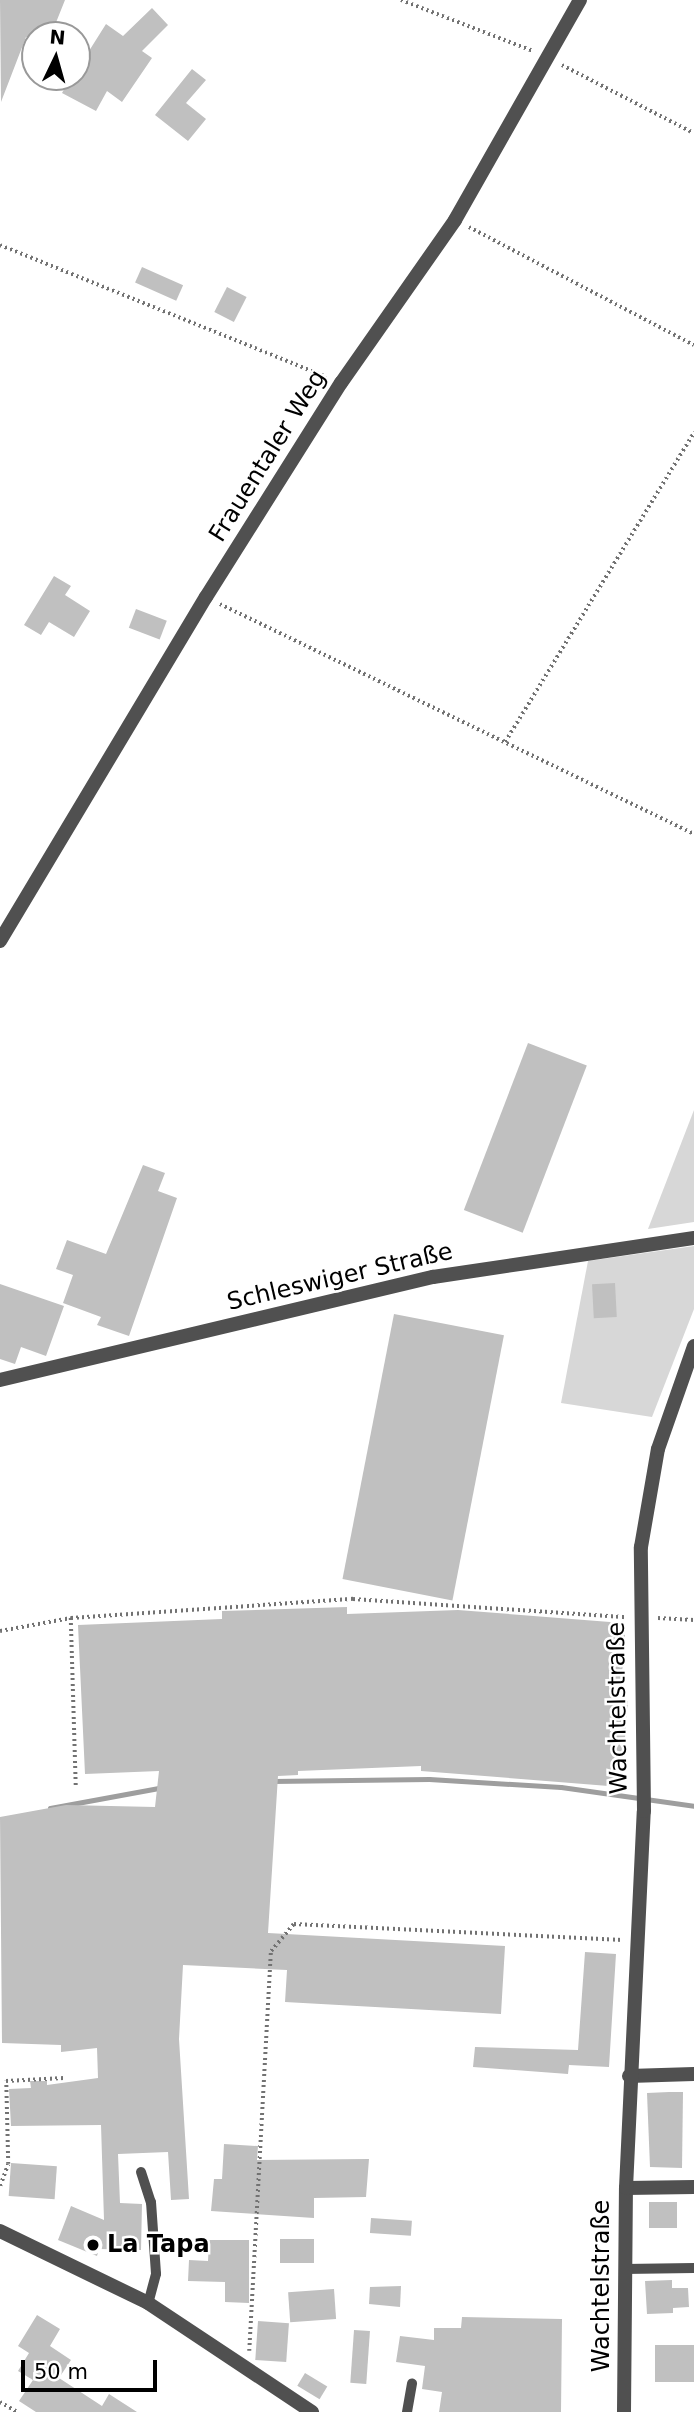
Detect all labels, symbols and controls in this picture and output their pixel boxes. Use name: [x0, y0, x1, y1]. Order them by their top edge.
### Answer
north arrow: [21, 21, 91, 91]
text: N: [49, 25, 67, 49]
street label: Frauentaler Weg: [204, 365, 332, 547]
street label: Schleswiger Straße: [224, 1237, 456, 1317]
street label: Wachtelstraße: [602, 1622, 634, 1794]
street label: Wachtelstraße: [588, 2200, 616, 2372]
place label: La Tapa: [107, 2231, 210, 2259]
marker: La Tapa: [85, 2237, 101, 2253]
scale bar: [24, 2346, 161, 2390]
text: 50 m: [34, 2360, 88, 2384]

